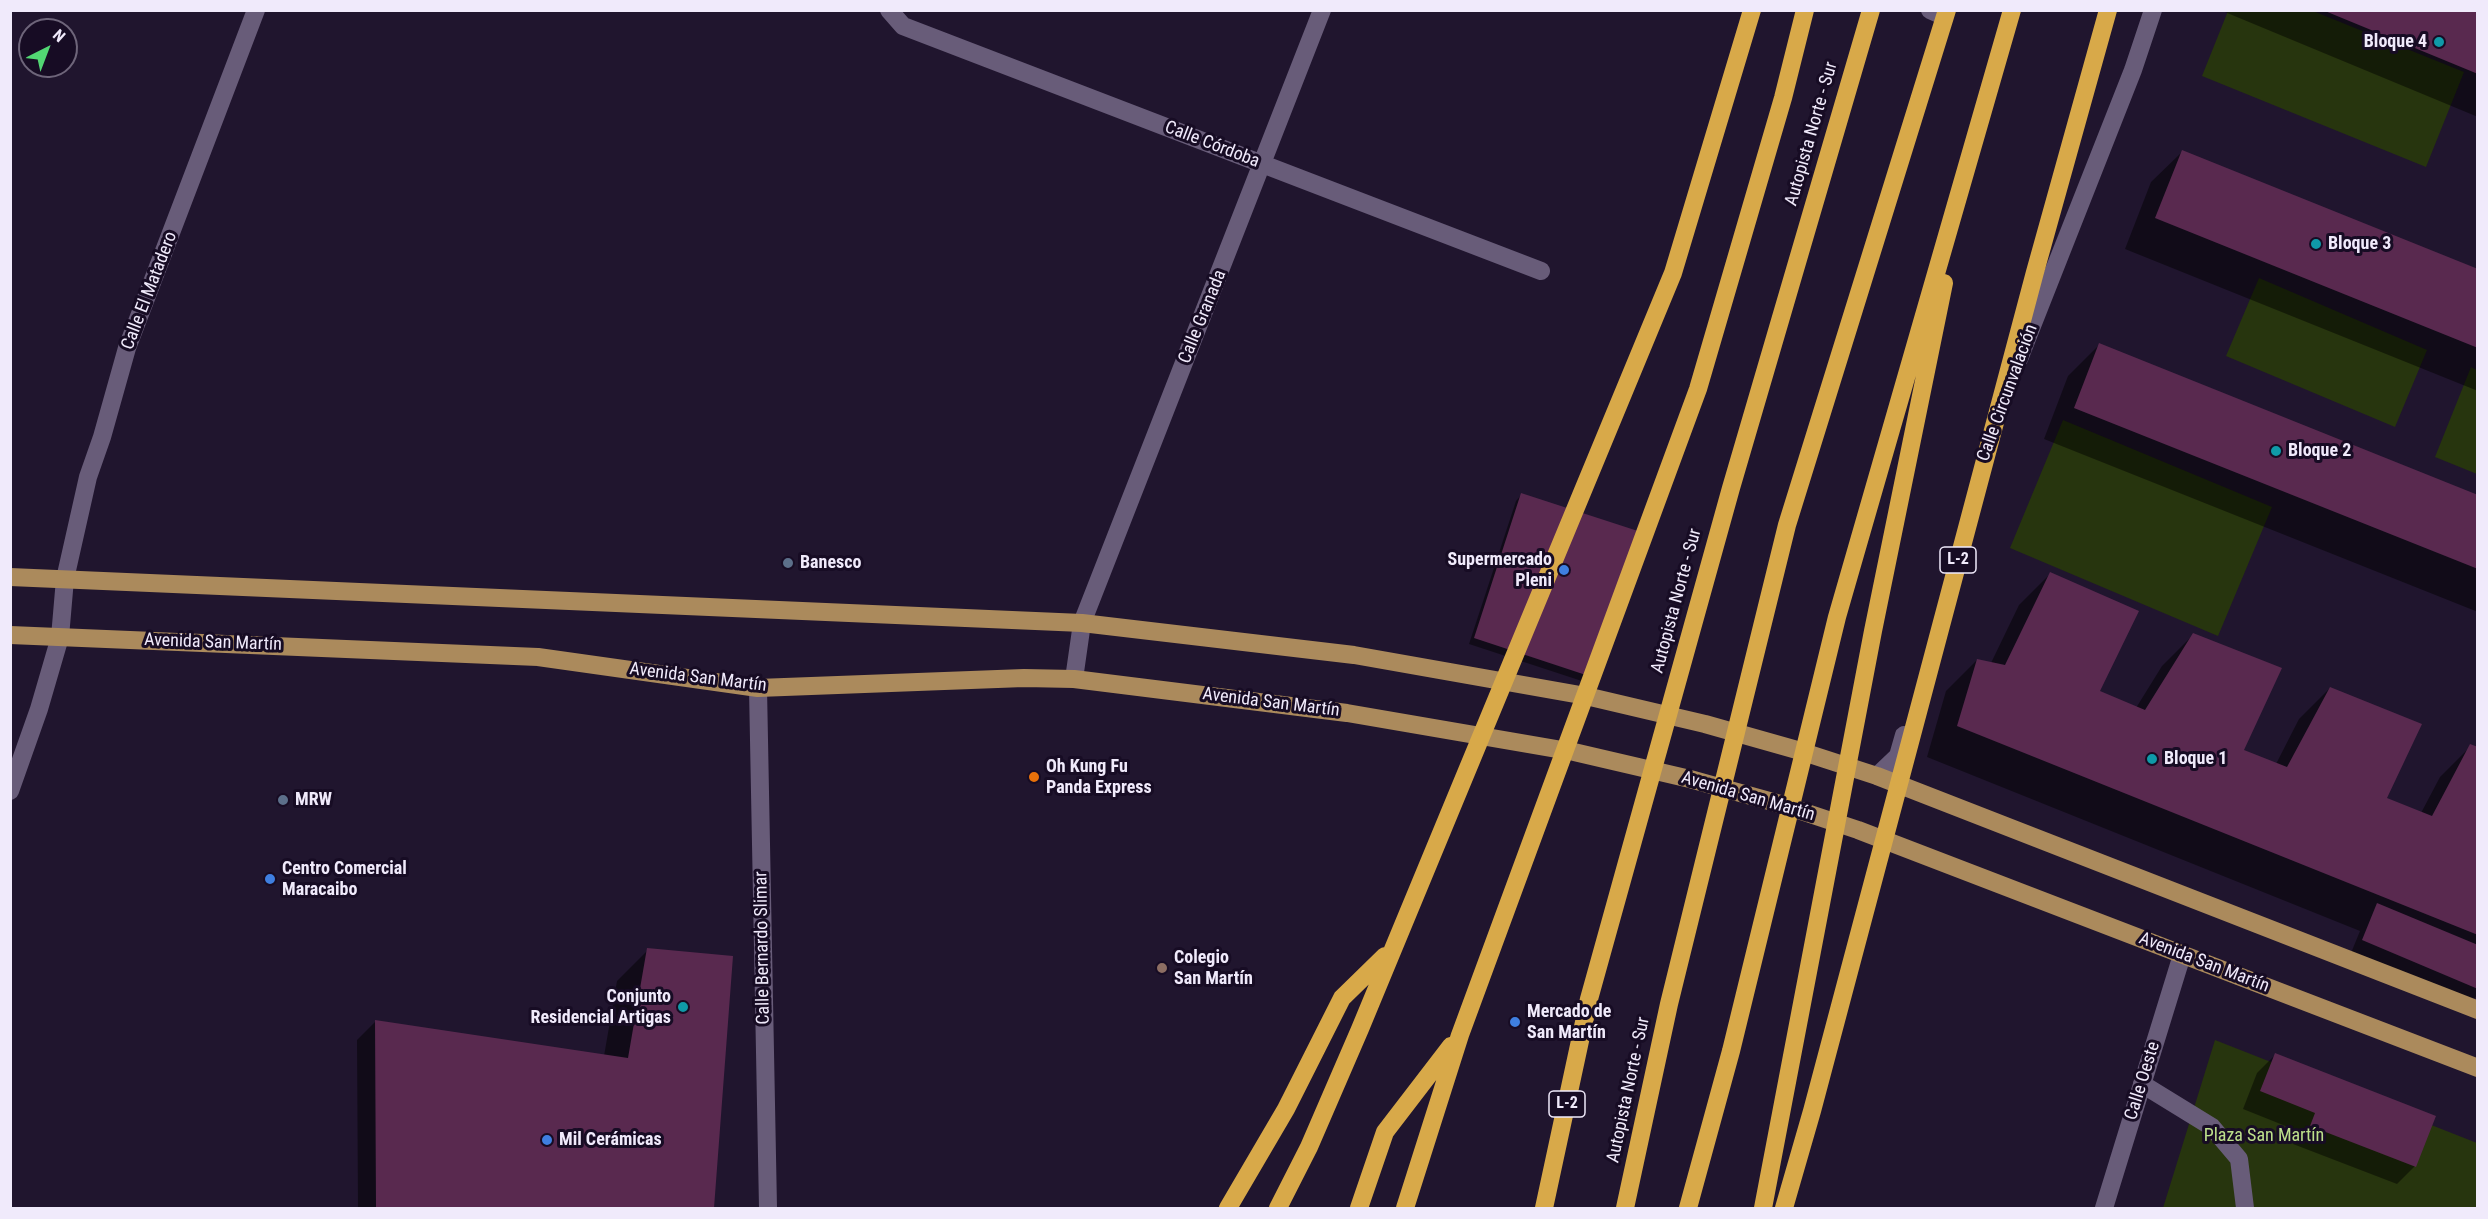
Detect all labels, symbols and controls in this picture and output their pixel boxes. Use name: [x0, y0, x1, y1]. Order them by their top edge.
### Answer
north arrow: [18, 18, 78, 78]
text: N: [49, 25, 69, 46]
place label: Bloque 4: [2364, 31, 2427, 53]
marker: Bloque 4: [2432, 35, 2446, 49]
street label: Autopista Norte - Sur: [1781, 60, 1843, 208]
street label: Calle Córdoba: [1162, 117, 1262, 173]
street label: Calle El Matadero: [118, 229, 182, 353]
place label: Bloque 3: [2328, 233, 2391, 255]
marker: Bloque 3: [2309, 237, 2323, 251]
street label: Calle Granada: [1174, 267, 1232, 367]
street label: Calle Circunvalación: [1973, 322, 2043, 464]
place label: Bloque 2: [2288, 440, 2351, 462]
marker: Bloque 2: [2269, 444, 2283, 458]
street label: Autopista Norte - Sur: [1647, 526, 1707, 676]
road number: L-2: [1940, 547, 1976, 573]
place label: Supermercado Pleni: [1448, 549, 1552, 592]
place label: Banesco: [800, 552, 861, 574]
marker: Banesco: [781, 556, 795, 570]
marker: Supermercado Pleni: [1557, 563, 1571, 577]
street label: Avenida San Martín: [144, 630, 282, 656]
street label: Avenida San Martín: [628, 659, 768, 697]
street label: Avenida San Martín: [1201, 684, 1341, 722]
place label: Bloque 1: [2164, 748, 2227, 770]
marker: Bloque 1: [2145, 752, 2159, 766]
place label: Oh Kung Fu Panda Express: [1046, 756, 1152, 798]
street label: Avenida San Martín: [1679, 768, 1817, 826]
marker: Oh Kung Fu Panda Express: [1027, 770, 1041, 784]
place label: MRW: [295, 789, 332, 811]
marker: MRW: [276, 793, 290, 807]
place label: Centro Comercial Maracaibo: [282, 858, 407, 900]
street label: Calle Bernardo Slimar: [751, 871, 775, 1025]
marker: Centro Comercial Maracaibo: [263, 872, 277, 886]
street label: Avenida San Martín: [2136, 928, 2272, 998]
place label: Colegio San Martín: [1174, 947, 1253, 990]
marker: Colegio San Martín: [1155, 961, 1169, 975]
place label: Conjunto Residencial Artigas: [530, 986, 671, 1028]
marker: Conjunto Residencial Artigas: [676, 1000, 690, 1014]
place label: Mercado de San Martín: [1527, 1001, 1611, 1044]
marker: Mercado de San Martín: [1508, 1015, 1522, 1029]
street label: Autopista Norte - Sur: [1603, 1015, 1655, 1165]
street label: Calle Oeste: [2121, 1039, 2165, 1123]
road number: L-2: [1549, 1091, 1585, 1117]
park label: Plaza San Martín: [2204, 1125, 2324, 1147]
place label: Mil Cerámicas: [559, 1129, 662, 1151]
marker: Mil Cerámicas: [540, 1133, 554, 1147]

